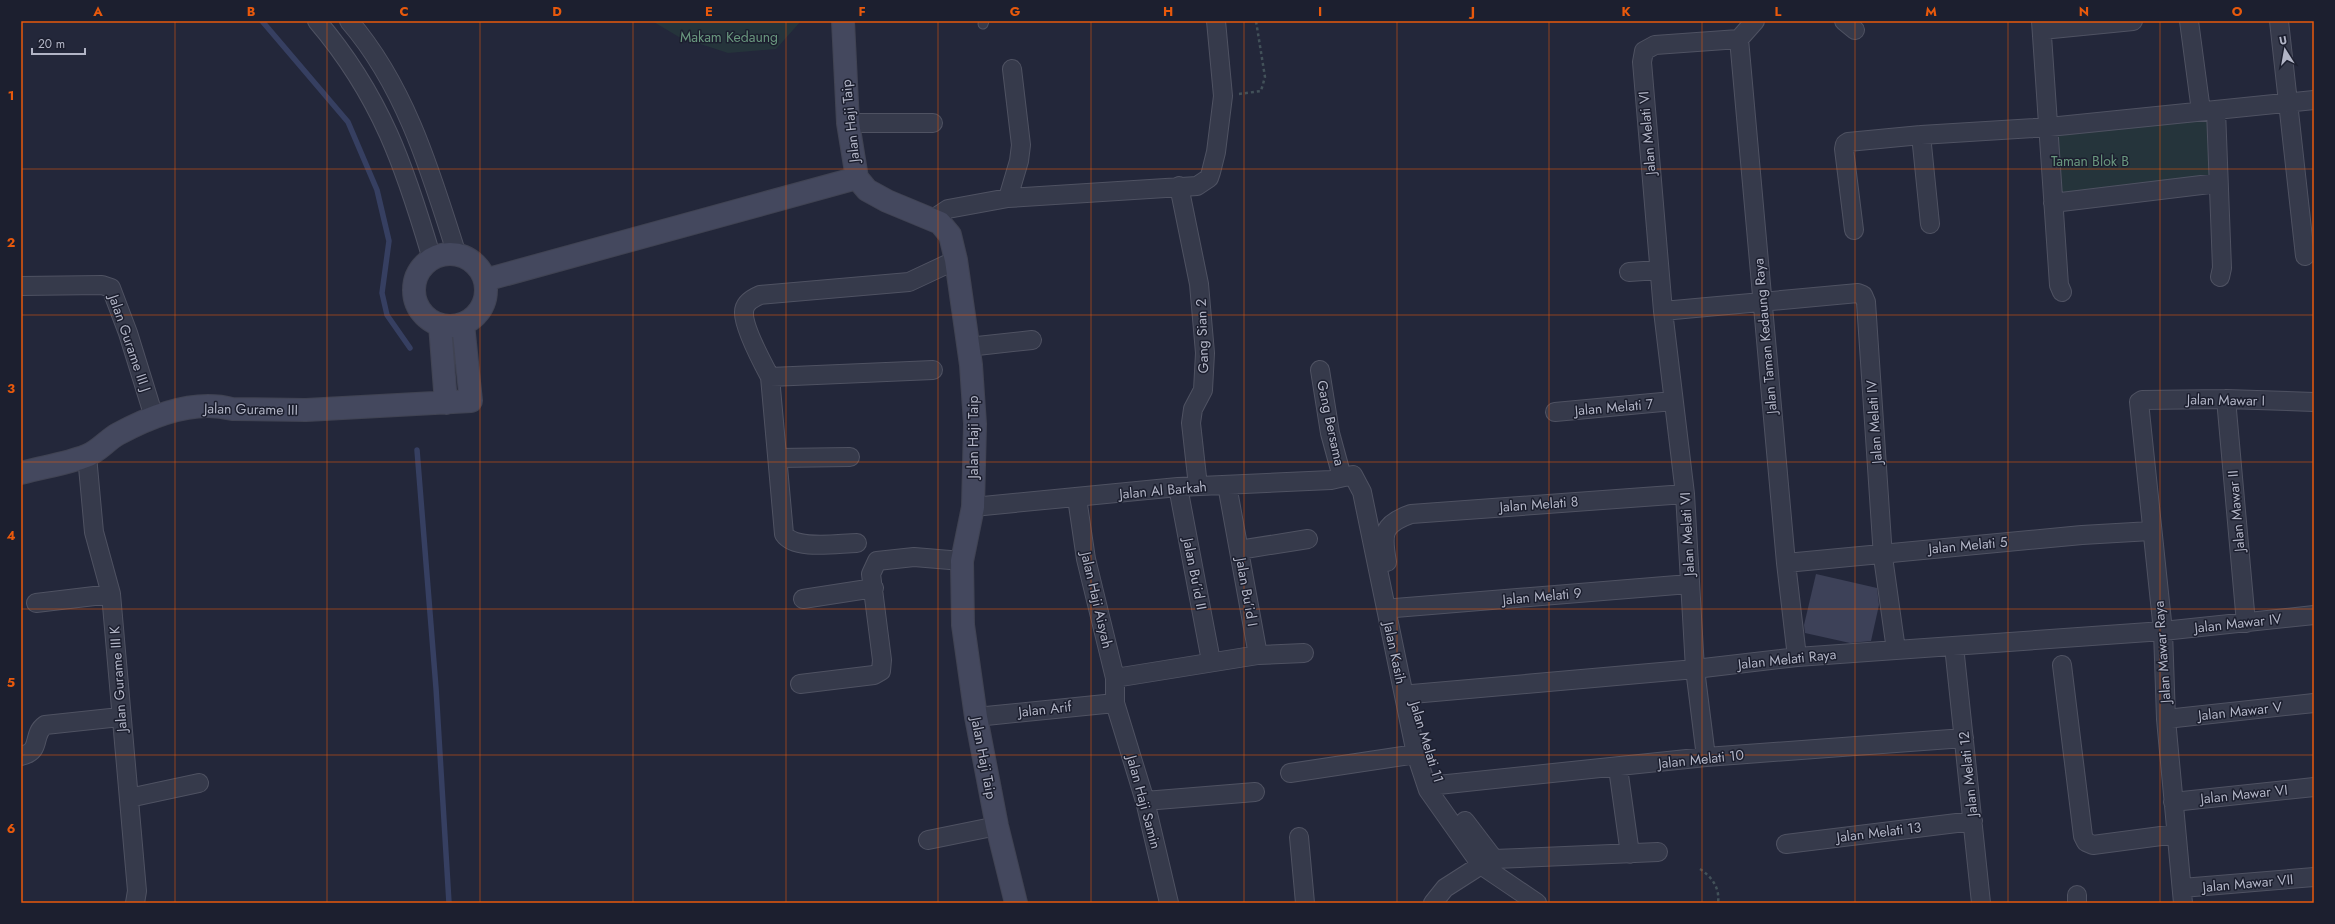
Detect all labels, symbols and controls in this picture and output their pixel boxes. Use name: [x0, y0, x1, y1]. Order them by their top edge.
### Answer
text: A: [92, 2, 103, 21]
text: B: [247, 2, 256, 21]
text: C: [399, 2, 409, 21]
text: D: [552, 2, 562, 21]
text: E: [705, 2, 713, 21]
text: F: [858, 2, 866, 21]
text: G: [1010, 2, 1021, 21]
text: H: [1163, 2, 1173, 21]
text: I: [1318, 2, 1322, 21]
text: J: [1468, 2, 1475, 21]
text: K: [1621, 2, 1631, 21]
text: L: [1775, 2, 1782, 21]
text: M: [1925, 2, 1937, 21]
text: N: [2079, 2, 2089, 21]
text: O: [2232, 2, 2243, 21]
park label: Makam Kedaung: [680, 27, 778, 47]
scale bar: [32, 30, 85, 56]
north arrow: [2265, 30, 2305, 70]
text: U: [2278, 32, 2288, 49]
text: 20 m: [38, 35, 65, 53]
street label: Jalan Haji Taip: [836, 79, 865, 165]
text: 1: [8, 86, 14, 105]
street label: Jalan Melati VI: [1633, 90, 1661, 178]
park label: Taman Blok B: [2051, 151, 2129, 171]
text: 2: [7, 233, 15, 252]
street label: Jalan Taman Kedaung Raya: [1748, 257, 1782, 417]
street label: Jalan Gurame III J: [103, 290, 156, 394]
street label: Gang Sian 2: [1191, 298, 1213, 374]
street label: Gang Bersama: [1312, 378, 1350, 468]
text: 3: [7, 379, 15, 398]
street label: Jalan Melati IV: [1861, 379, 1887, 467]
street label: Jalan Mawar I: [2185, 389, 2265, 411]
street label: Jalan Melati 7: [1572, 394, 1655, 421]
street label: Jalan Haji Taip: [963, 395, 983, 481]
street label: Jalan Gurame III: [202, 398, 298, 420]
street label: Jalan Mawar II: [2222, 469, 2250, 555]
street label: Jalan Al Barkah: [1116, 476, 1208, 504]
street label: Jalan Melati 8: [1497, 491, 1579, 517]
street label: Jalan Melati VI: [1675, 492, 1699, 578]
text: 4: [6, 526, 16, 545]
street label: Jalan Melati 5: [1926, 532, 2008, 559]
street label: Jalan Bu’id II: [1178, 534, 1212, 612]
street label: Jalan Haji Aisyah: [1076, 548, 1118, 650]
street label: Jalan Bu’id I: [1231, 554, 1263, 628]
street label: Jalan Melati 9: [1500, 583, 1582, 610]
street label: Jalan Mawar Raya: [2148, 600, 2176, 706]
street label: Jalan Mawar IV: [2191, 608, 2283, 638]
street label: Jalan Kasih: [1378, 618, 1411, 686]
street label: Jalan Gurame III K: [104, 625, 132, 735]
street label: Jalan Melati Raya: [1735, 644, 1837, 674]
text: 5: [7, 673, 15, 692]
street label: Jalan Arif: [1015, 696, 1074, 722]
street label: Jalan Melati 11: [1405, 697, 1449, 785]
street label: Jalan Mawar V: [2195, 697, 2284, 726]
street label: Jalan Haji Taip: [966, 713, 1002, 801]
street label: Jalan Melati 12: [1954, 730, 1983, 820]
street label: Jalan Melati 10: [1655, 745, 1745, 774]
street label: Jalan Haji Samin: [1121, 751, 1166, 851]
street label: Jalan Mawar VI: [2197, 779, 2289, 809]
street label: Jalan Melati 13: [1833, 817, 1923, 847]
text: 6: [7, 819, 16, 838]
street label: Jalan Mawar VII: [2200, 869, 2294, 897]

